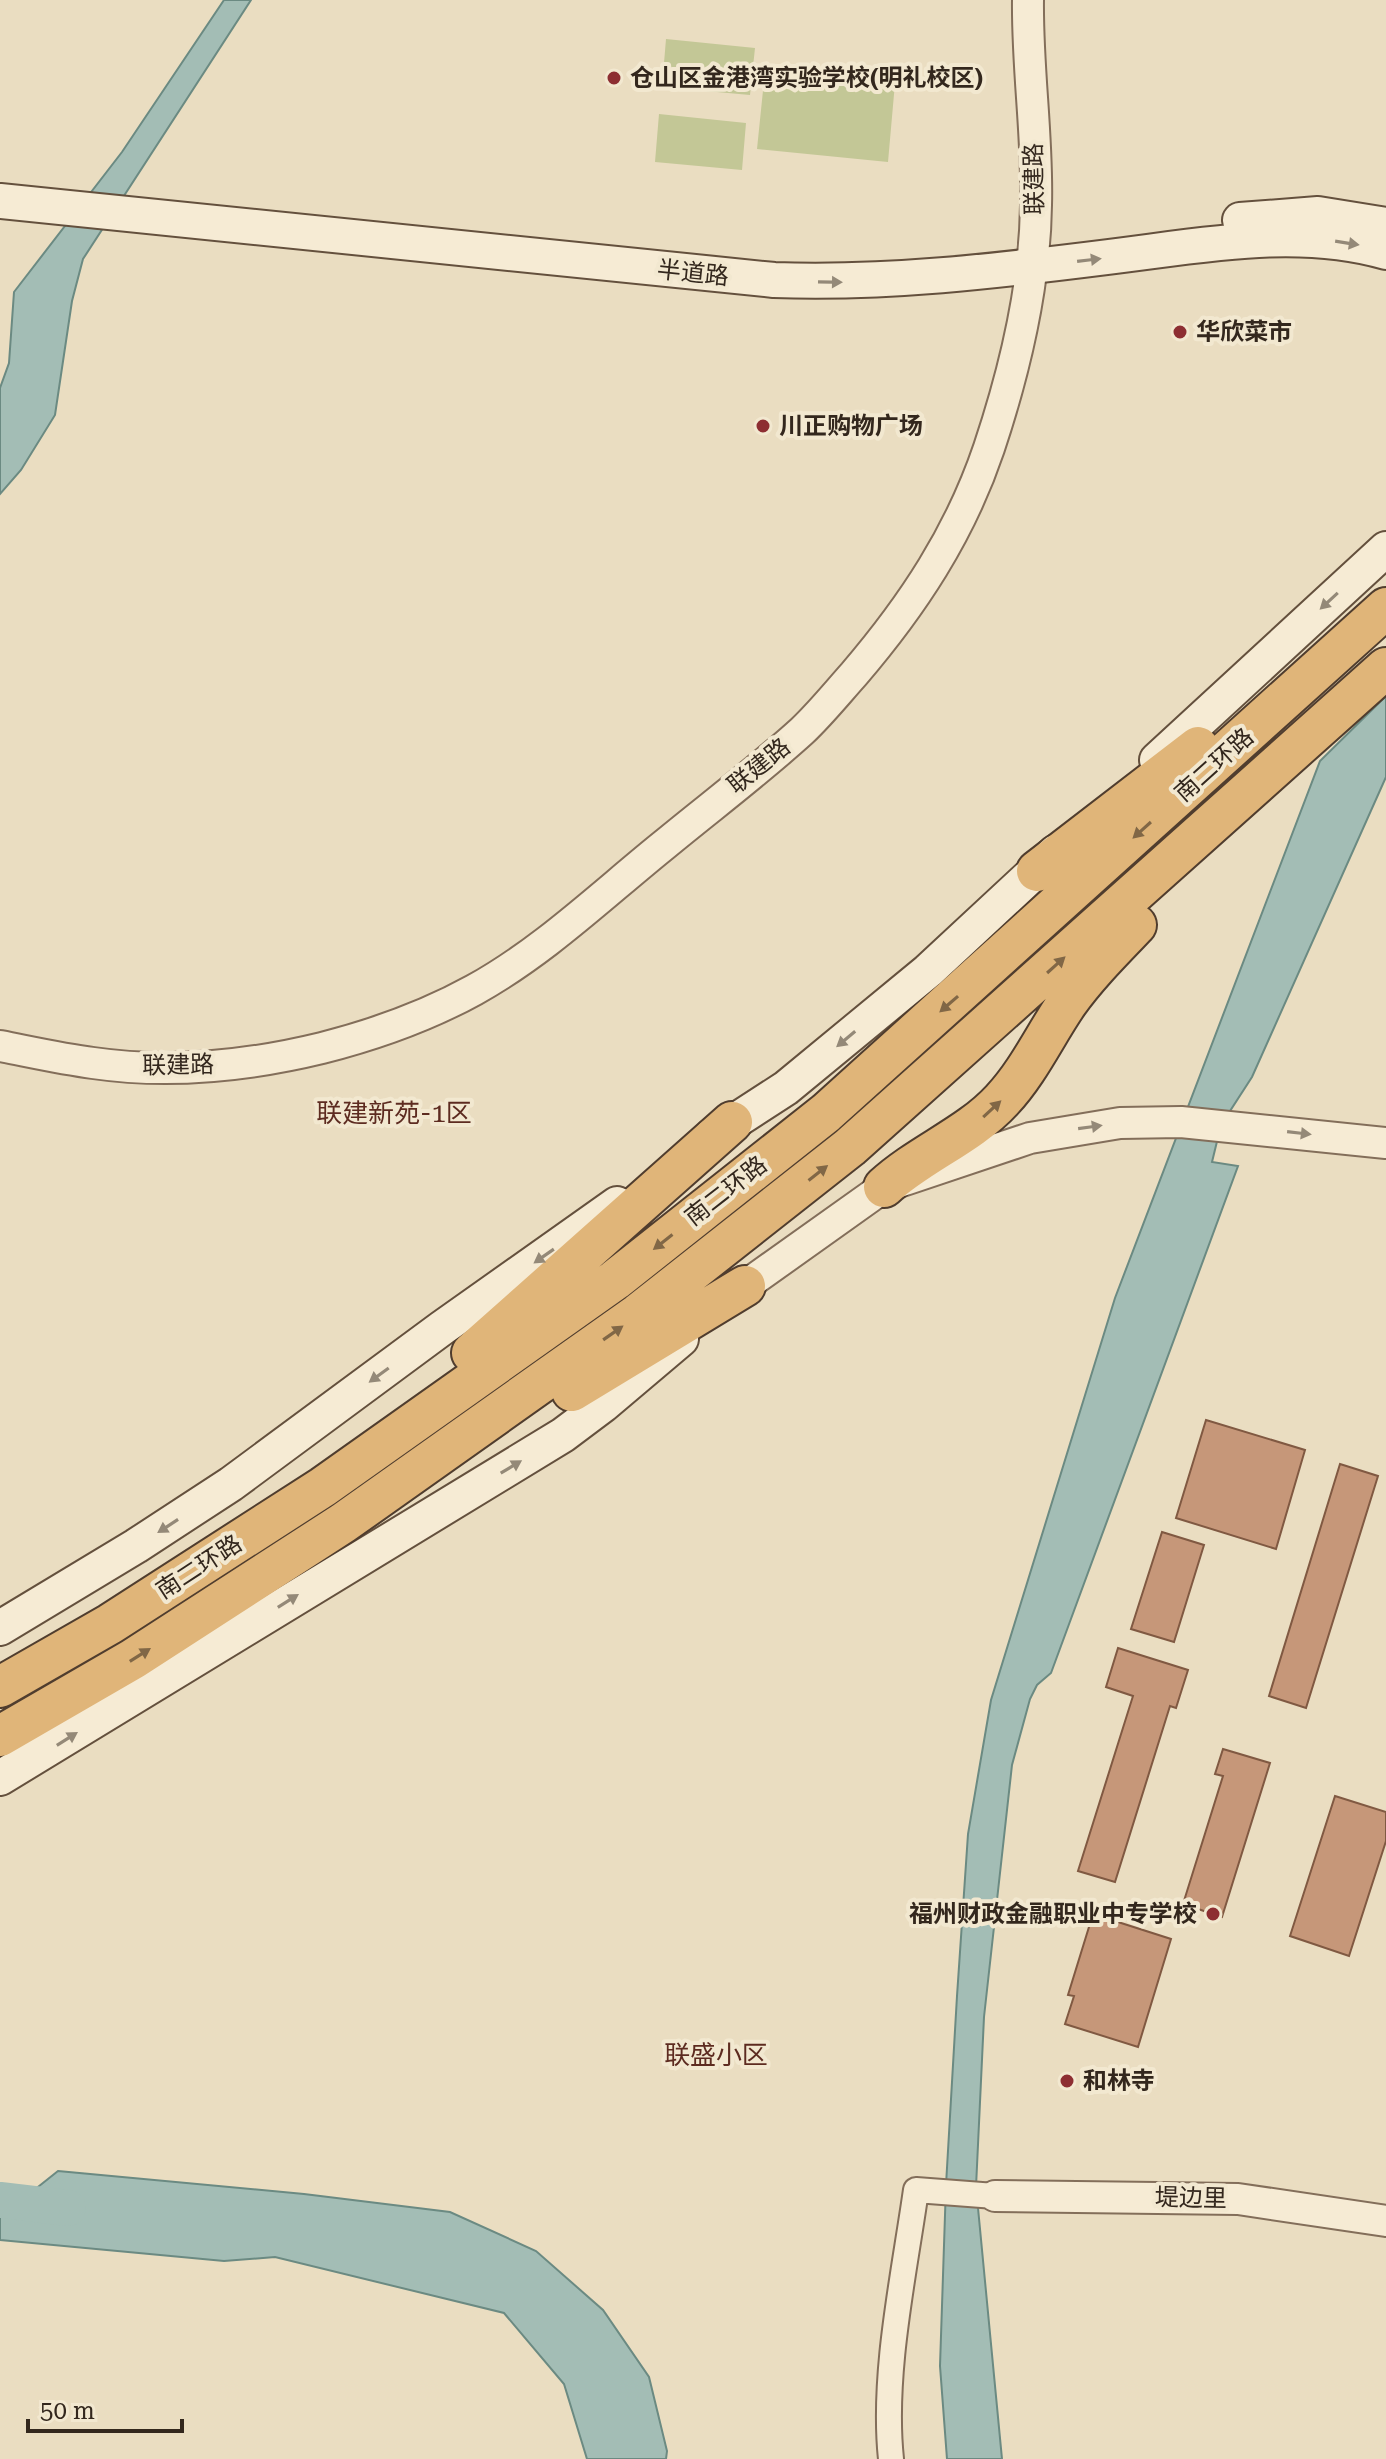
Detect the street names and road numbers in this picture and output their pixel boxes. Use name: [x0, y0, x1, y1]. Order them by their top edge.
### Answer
street label: 联建路: [1019, 143, 1049, 215]
street label: 半道路: [656, 255, 730, 291]
street label: 南二环路: [1169, 722, 1259, 808]
street label: 联建路: [722, 732, 796, 800]
street label: 联建路: [142, 1050, 214, 1080]
street label: 南二环路: [680, 1150, 772, 1232]
street label: 南二环路: [151, 1529, 247, 1605]
street label: 堤边里: [1155, 2183, 1227, 2213]

